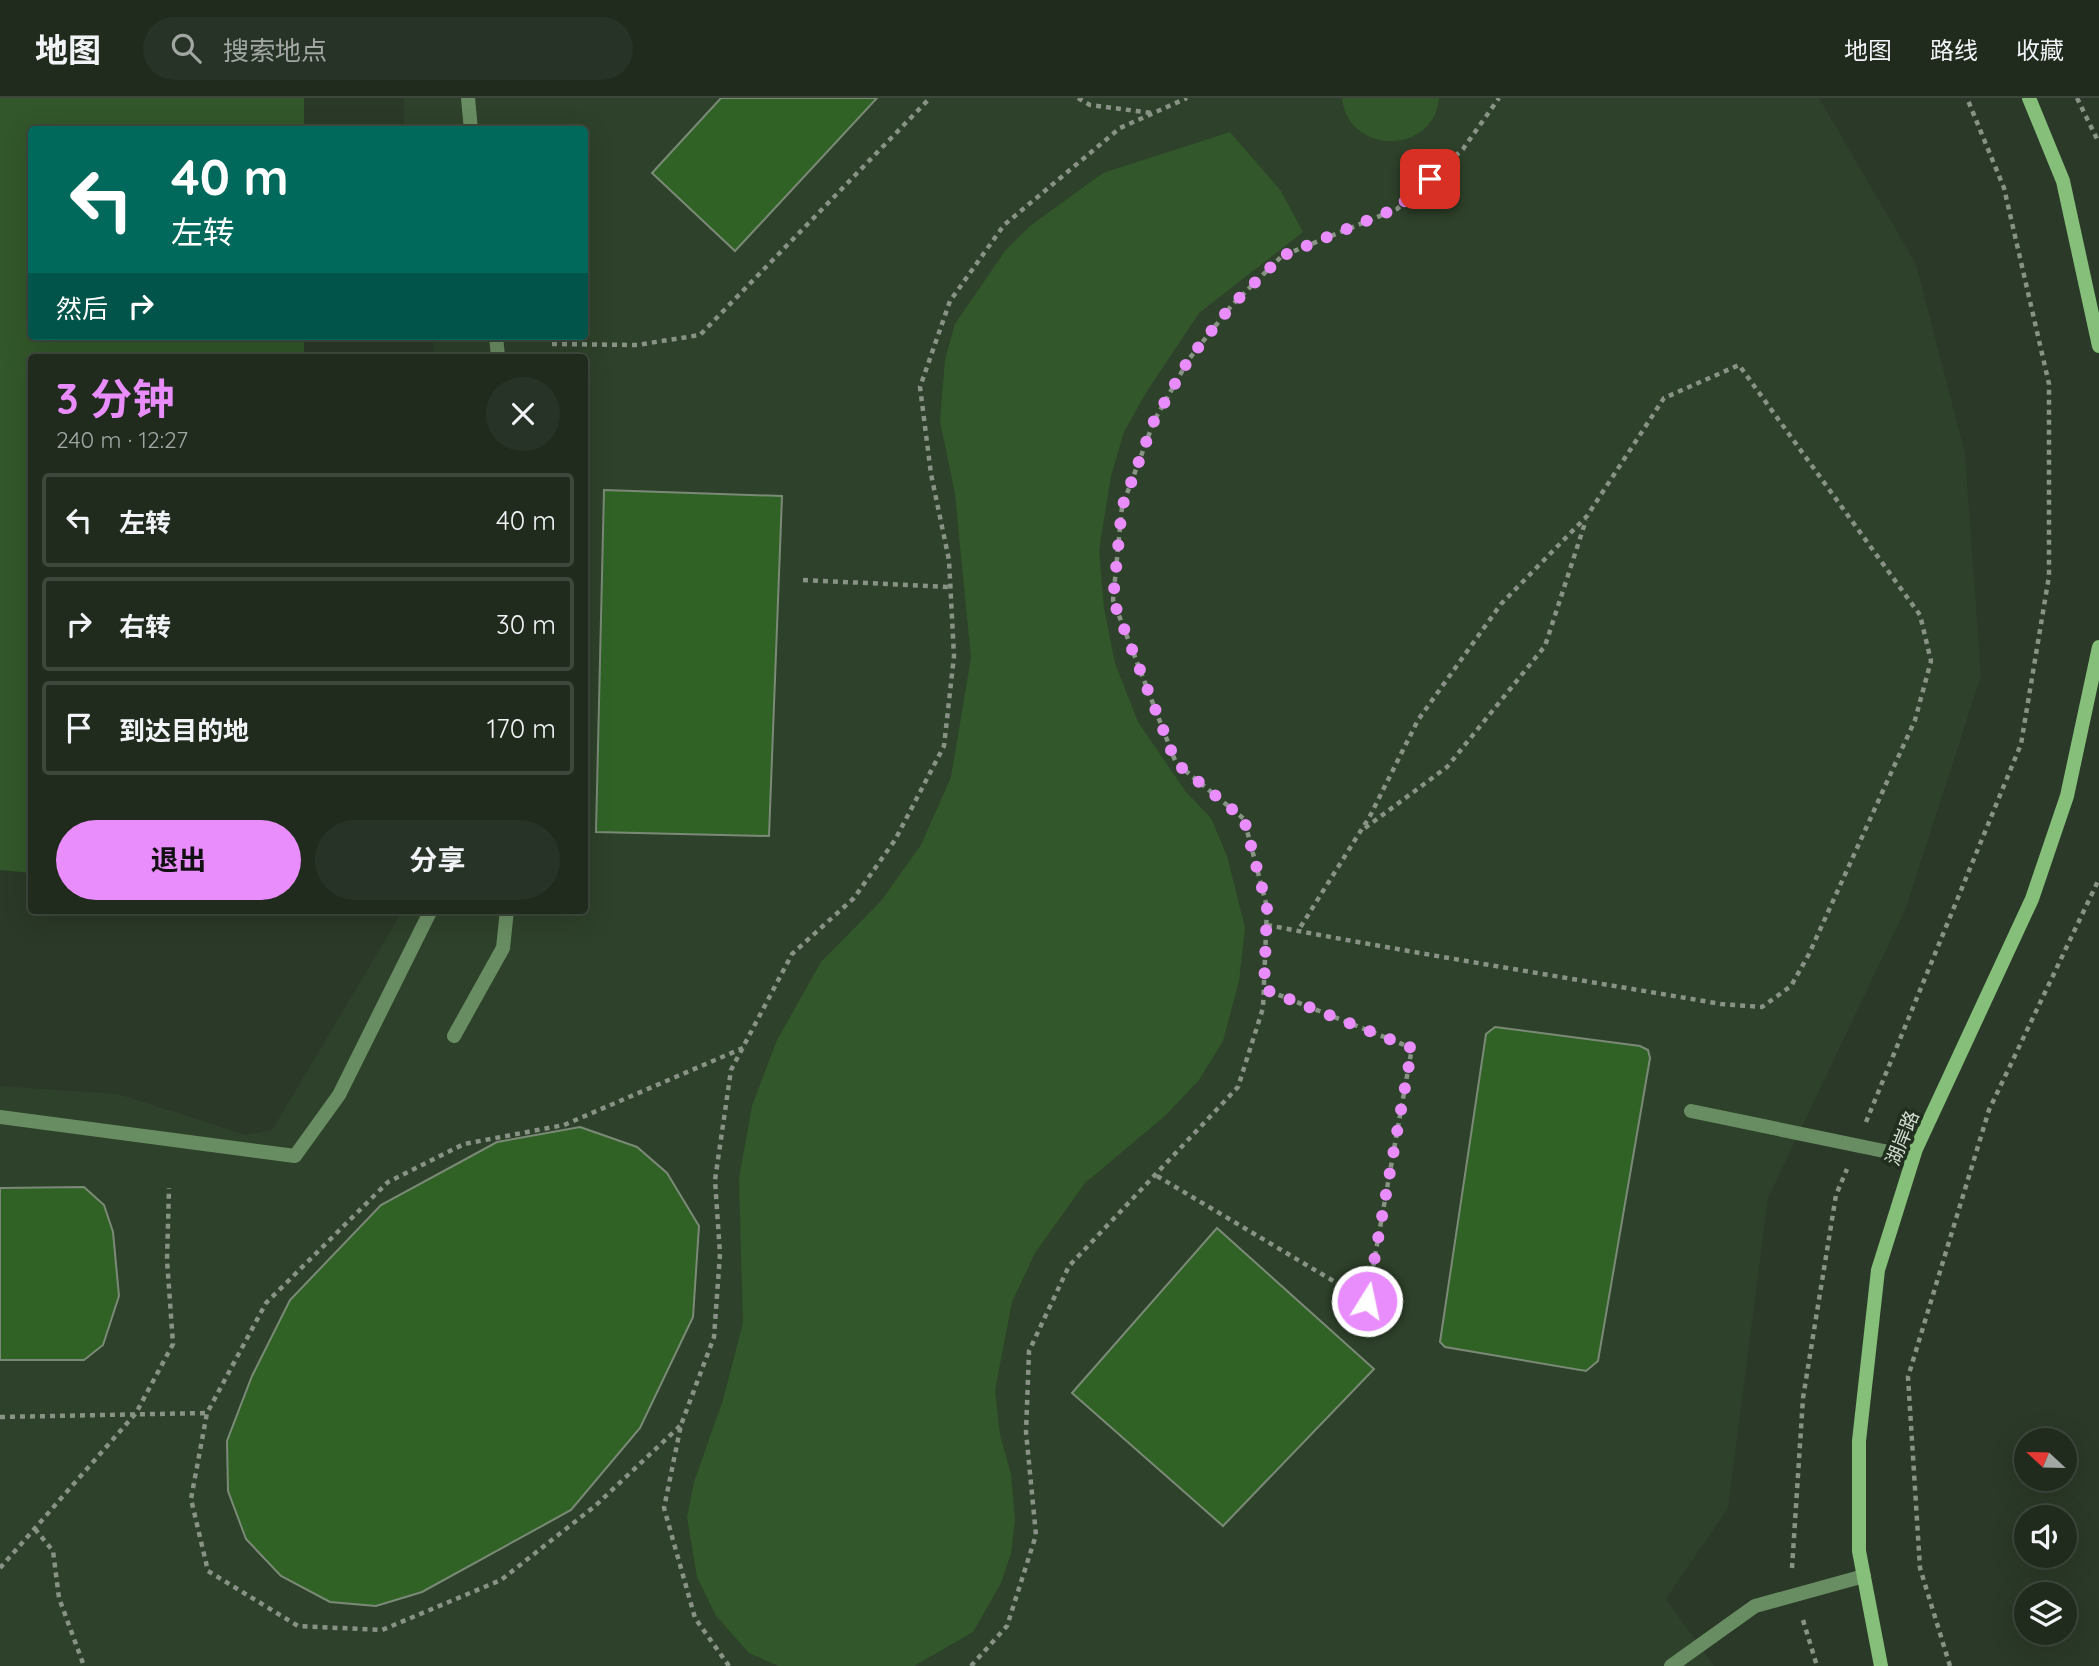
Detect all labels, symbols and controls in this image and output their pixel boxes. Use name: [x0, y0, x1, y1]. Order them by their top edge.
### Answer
search box: [143, 17, 633, 80]
text: 地图: [35, 29, 101, 70]
icon: search: [167, 29, 205, 67]
text: 搜索地点: [223, 34, 327, 67]
text: 地图: [1844, 35, 1892, 65]
text: 路线: [1930, 35, 1978, 65]
text: 收藏: [2016, 35, 2064, 65]
text: 40 m: [171, 146, 289, 207]
pin: [1400, 149, 1460, 209]
icon: left: [56, 154, 147, 245]
icon: arrive: [1411, 160, 1449, 198]
text: 左转: [171, 212, 235, 252]
icon: right: [122, 287, 160, 325]
text: 然后: [56, 292, 108, 325]
text: 3 分钟: [56, 372, 174, 425]
button: close: [486, 377, 560, 451]
text: 240 m · 12:27: [56, 425, 188, 454]
icon: left: [60, 501, 98, 539]
text: 40 m: [496, 504, 556, 537]
text: 左转: [119, 506, 171, 539]
icon: right: [60, 605, 98, 643]
text: 30 m: [496, 608, 556, 641]
text: 右转: [119, 610, 171, 643]
icon: arrive: [60, 709, 98, 747]
text: 170 m: [487, 712, 556, 745]
text: 到达目的地: [119, 714, 249, 747]
button: 退出: [56, 820, 301, 900]
button: 分享: [315, 820, 560, 900]
street label: 湖岸路: [1880, 1107, 1924, 1169]
position arrow: [1330, 1264, 1404, 1338]
north arrow: [2014, 1428, 2077, 1491]
map controls: [2014, 1428, 2077, 1645]
button: sound: [2014, 1505, 2077, 1568]
button: layers: [2014, 1582, 2077, 1645]

